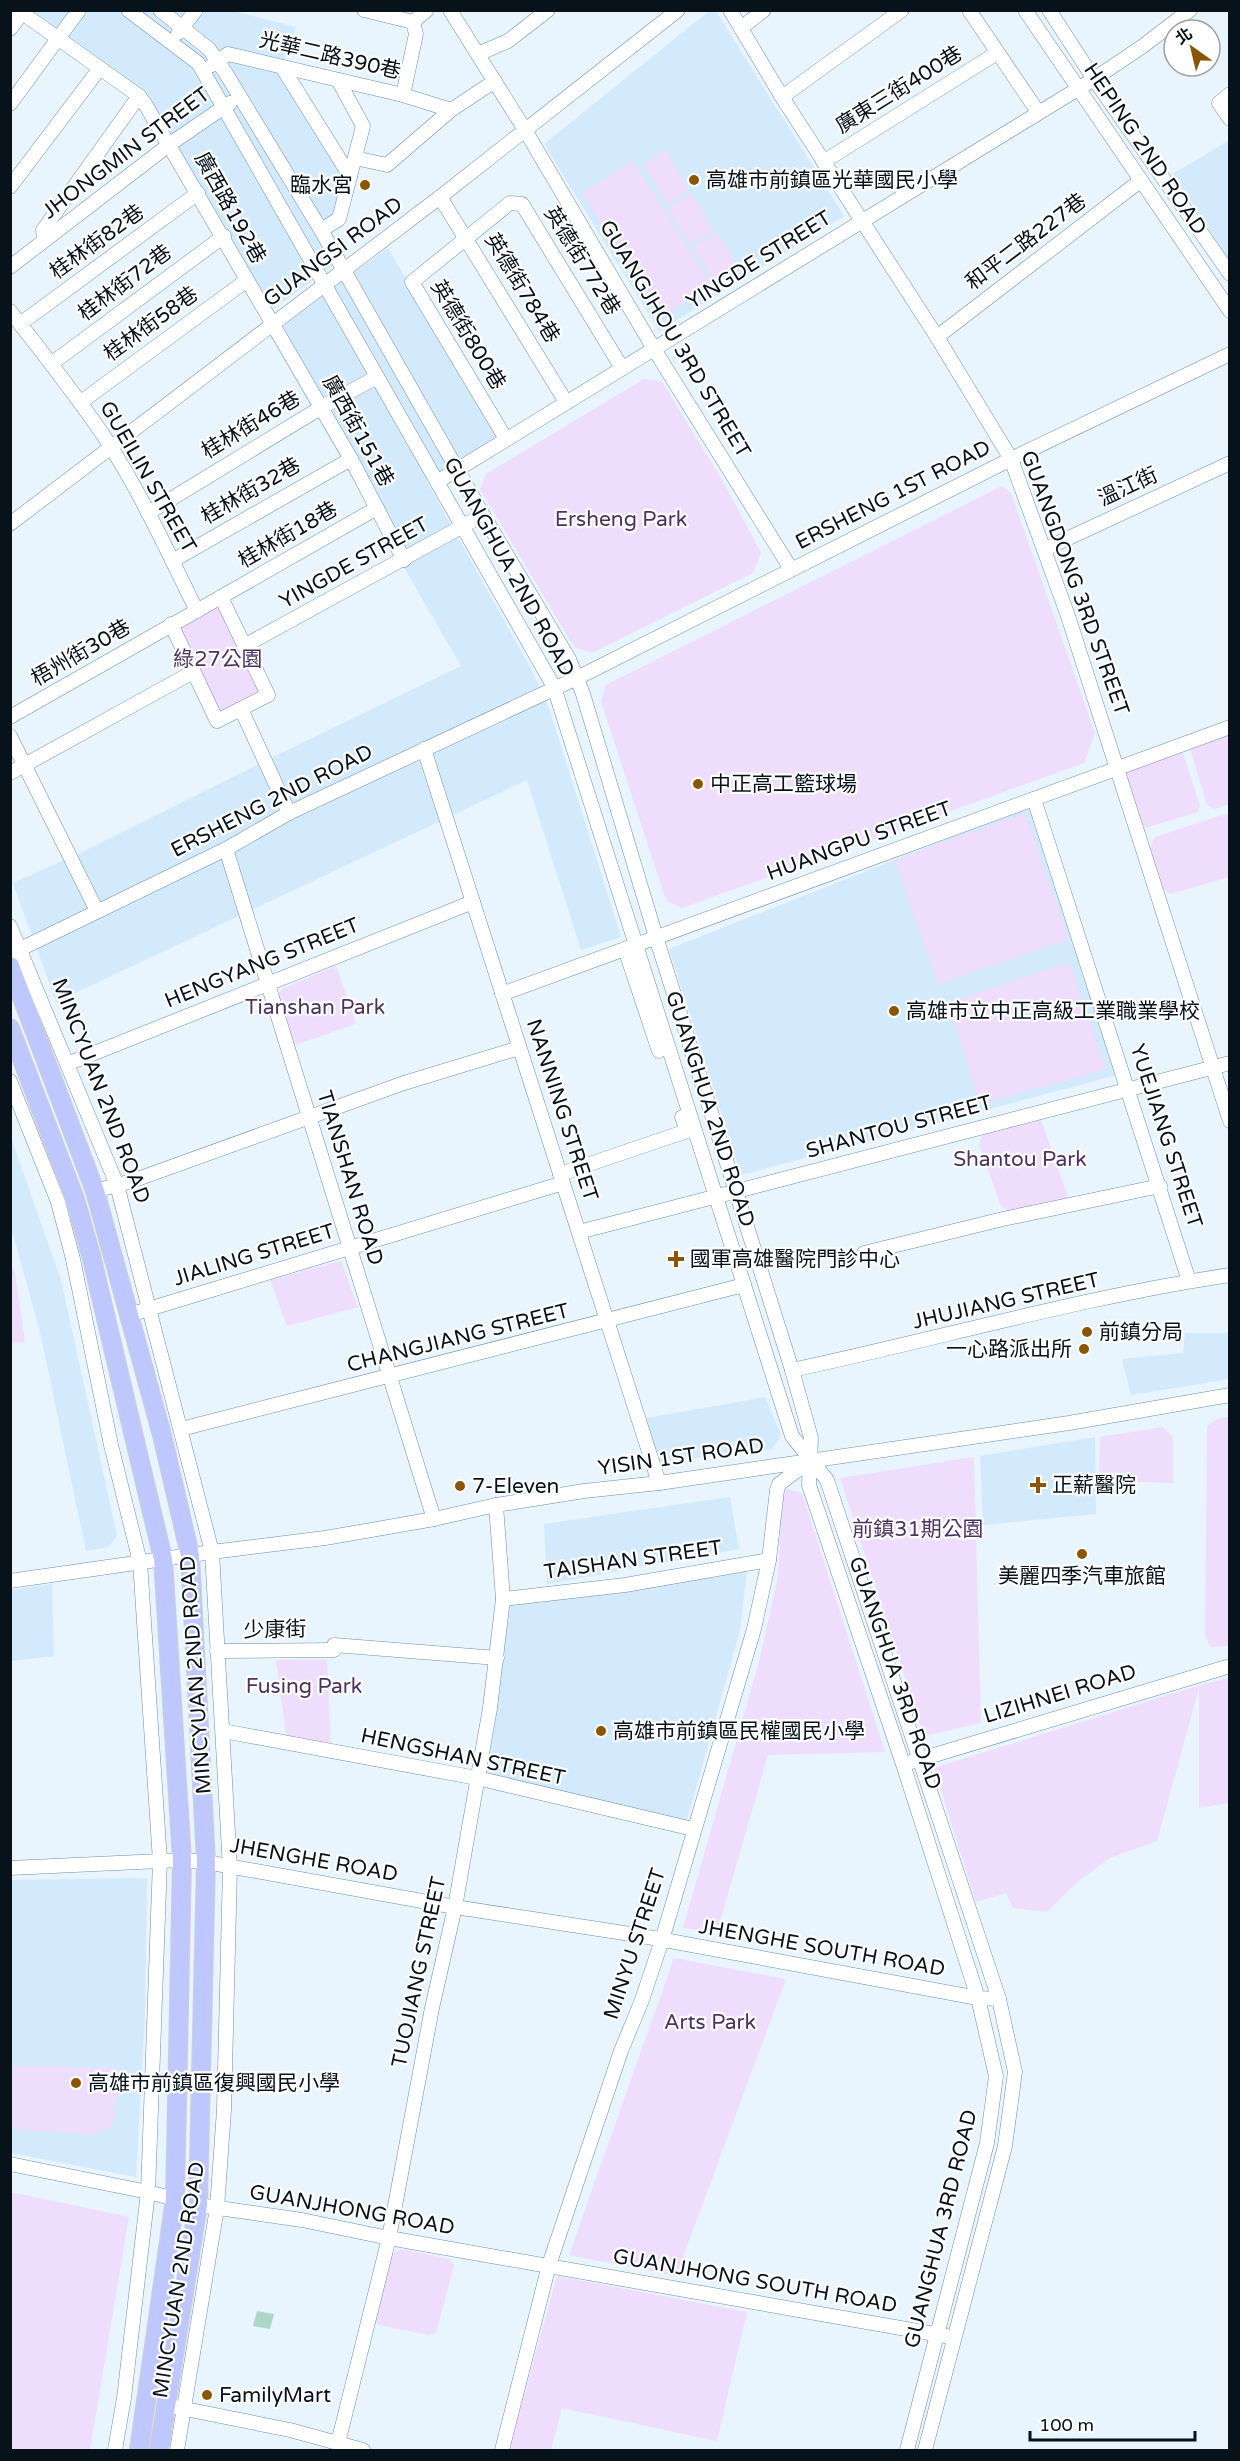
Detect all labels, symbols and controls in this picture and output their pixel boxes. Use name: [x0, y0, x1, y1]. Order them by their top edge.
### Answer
north arrow: [1162, 18, 1222, 78]
text: 北: [1172, 24, 1196, 49]
street label: 光華二路390巷: [257, 28, 403, 84]
street label: 廣東三街400巷: [831, 41, 967, 139]
street label: HEPING 2ND ROAD: [1078, 58, 1212, 240]
street label: JHONGMIN STREET: [37, 82, 215, 224]
street label: 廣西路192巷: [189, 148, 271, 268]
place label: 高雄市前鎮區光華國民小學: [706, 168, 958, 193]
place label: 臨水宮: [290, 173, 353, 198]
marker: 高雄市前鎮區光華國民小學: [687, 173, 701, 187]
marker: 臨水宮: [358, 178, 372, 192]
street label: 和平二路227巷: [961, 189, 1091, 295]
street label: GUANGSI ROAD: [259, 192, 407, 312]
street label: 桂林街82巷: [45, 199, 149, 285]
street label: 英德街772巷: [539, 202, 625, 320]
street label: YINGDE STREET: [682, 205, 836, 315]
street label: GUANGJHOU 3RD STREET: [594, 216, 756, 463]
street label: 英德街784巷: [479, 229, 565, 347]
street label: 桂林街72巷: [73, 240, 177, 326]
street label: 英德街800巷: [425, 276, 511, 394]
street label: 桂林街58巷: [99, 281, 203, 367]
street label: 廣西街151巷: [317, 371, 399, 491]
street label: 桂林街46巷: [197, 386, 305, 464]
street label: GUEILIN STREET: [94, 397, 202, 558]
street label: ERSHENG 1ST ROAD: [791, 435, 995, 555]
street label: GUANGDONG 3RD STREET: [1015, 447, 1135, 719]
street label: 桂林街32巷: [197, 453, 305, 529]
street label: GUANGHUA 2ND ROAD: [438, 453, 580, 681]
street label: 溫江街: [1094, 462, 1162, 512]
street label: 桂林街18巷: [234, 497, 342, 573]
park label: Ersheng Park: [555, 507, 687, 532]
street label: YINGDE STREET: [275, 512, 433, 614]
street label: 梧州街30巷: [27, 615, 135, 691]
park label: 綠27公園: [173, 647, 263, 672]
street label: ERSHENG 2ND ROAD: [167, 739, 377, 863]
place label: 中正高工籃球場: [710, 772, 857, 797]
marker: 中正高工籃球場: [691, 777, 705, 791]
street label: HUANGPU STREET: [763, 796, 955, 886]
street label: HENGYANG STREET: [161, 912, 363, 1013]
street label: MINCYUAN 2ND ROAD: [46, 975, 156, 1207]
street label: GUANGHUA 2ND ROAD: [660, 988, 760, 1230]
park label: Tianshan Park: [245, 995, 385, 1020]
place label: 高雄市立中正高級工業職業學校: [906, 999, 1200, 1024]
marker: 高雄市立中正高級工業職業學校: [887, 1004, 901, 1018]
street label: NANNING STREET: [521, 1016, 603, 1204]
street label: YUEJIANG STREET: [1124, 1041, 1208, 1231]
street label: TIANSHAN ROAD: [312, 1088, 388, 1268]
street label: SHANTOU STREET: [803, 1090, 995, 1164]
park label: Shantou Park: [953, 1147, 1087, 1172]
street label: JIALING STREET: [170, 1219, 338, 1291]
place label: 國軍高雄醫院門診中心: [690, 1247, 900, 1272]
marker: 國軍高雄醫院門診中心: [667, 1250, 685, 1268]
street label: JHUJIANG STREET: [910, 1267, 1102, 1335]
street label: CHANGJIANG STREET: [344, 1298, 572, 1378]
place label: 前鎮分局: [1099, 1320, 1183, 1345]
marker: 前鎮分局: [1080, 1325, 1094, 1339]
place label: 一心路派出所: [946, 1337, 1072, 1362]
marker: 一心路派出所: [1077, 1342, 1091, 1356]
street label: YISIN 1ST ROAD: [596, 1433, 766, 1481]
place label: 正薪醫院: [1052, 1473, 1136, 1498]
place label: 7-Eleven: [472, 1474, 559, 1499]
marker: 正薪醫院: [1029, 1476, 1047, 1494]
marker: 7-Eleven: [453, 1479, 467, 1493]
park label: 前鎮31期公園: [852, 1517, 984, 1542]
street label: TAISHAN STREET: [542, 1535, 724, 1585]
marker: 美麗四季汽車旅館: [1075, 1547, 1089, 1561]
street label: GUANGHUA 3RD ROAD: [843, 1553, 947, 1793]
street label: MINCYUAN 2ND ROAD: [175, 1555, 217, 1795]
place label: 美麗四季汽車旅館: [998, 1564, 1166, 1589]
street label: 少康街: [243, 1617, 307, 1643]
street label: LIZIHNEI ROAD: [981, 1659, 1139, 1729]
park label: Fusing Park: [246, 1674, 362, 1699]
place label: 高雄市前鎮區民權國民小學: [613, 1719, 865, 1744]
street label: HENGSHAN STREET: [359, 1723, 568, 1791]
marker: 高雄市前鎮區民權國民小學: [594, 1724, 608, 1738]
street label: JHENGHE ROAD: [228, 1833, 400, 1887]
street label: MINYU STREET: [599, 1865, 671, 2023]
street label: TUOJIANG STREET: [387, 1874, 451, 2070]
street label: JHENGHE SOUTH ROAD: [697, 1914, 947, 1982]
park label: Arts Park: [664, 2010, 756, 2035]
place label: 高雄市前鎮區復興國民小學: [88, 2071, 340, 2096]
marker: 高雄市前鎮區復興國民小學: [69, 2076, 83, 2090]
street label: GUANGHUA 3RD ROAD: [899, 2107, 983, 2351]
street label: MINCYUAN 2ND ROAD: [148, 2160, 210, 2400]
street label: GUANJHONG ROAD: [247, 2180, 457, 2240]
street label: GUANJHONG SOUTH ROAD: [611, 2244, 899, 2318]
place label: FamilyMart: [219, 2383, 331, 2408]
marker: FamilyMart: [200, 2388, 214, 2402]
scale bar: [1030, 2404, 1195, 2442]
text: 100 m: [1039, 2414, 1094, 2436]

